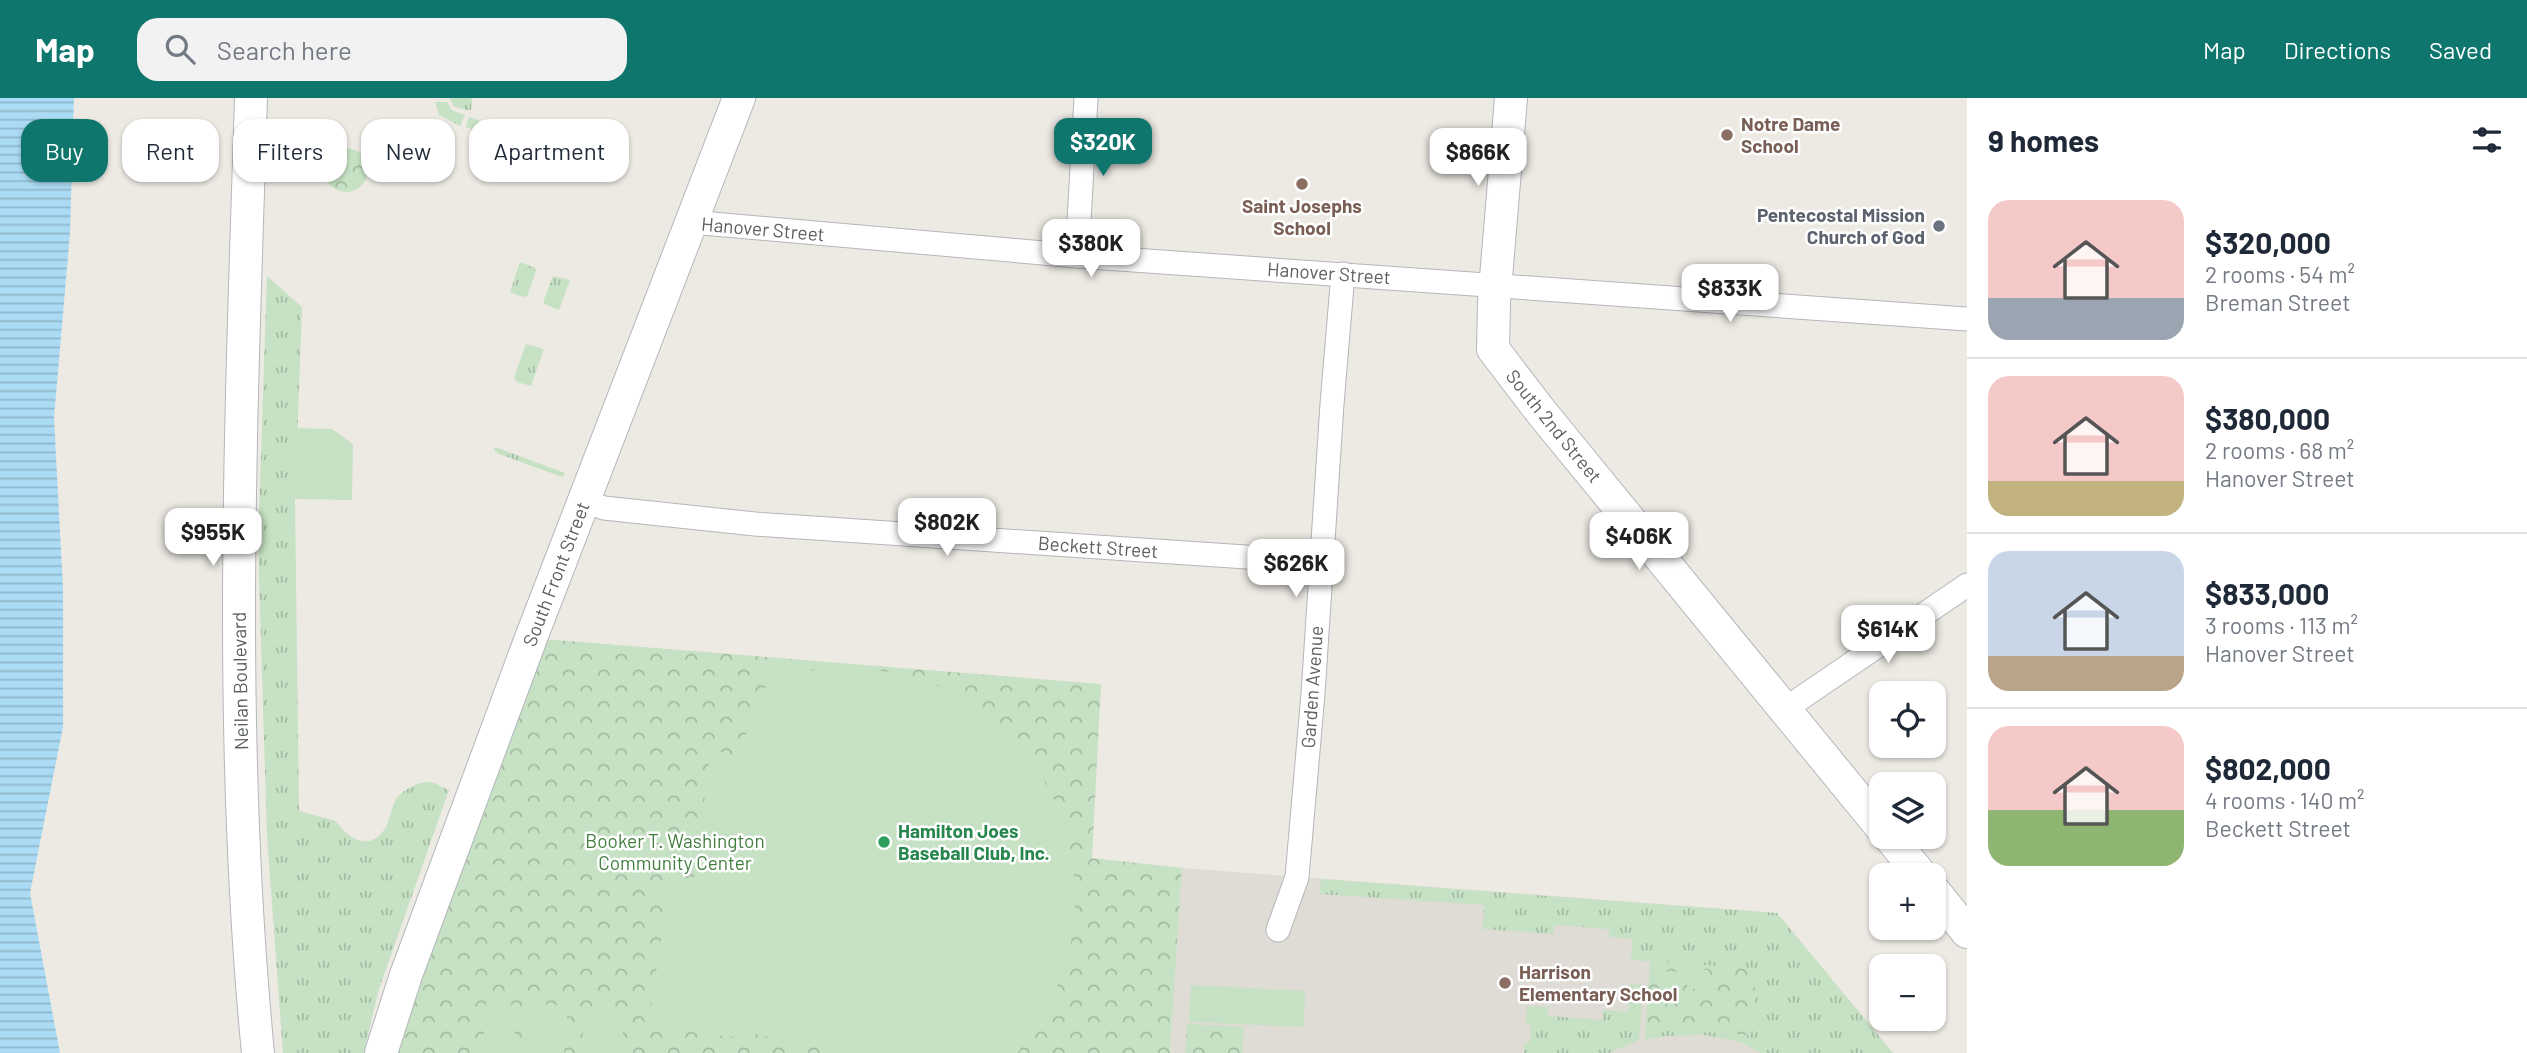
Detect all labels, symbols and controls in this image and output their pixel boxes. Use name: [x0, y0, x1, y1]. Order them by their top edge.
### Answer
search box: [137, 18, 627, 81]
text: Map: [35, 29, 95, 69]
icon: search: [161, 30, 199, 68]
text: Search here: [217, 34, 352, 65]
text: Map: [2203, 35, 2246, 64]
text: Directions: [2284, 35, 2391, 64]
text: Saved: [2429, 35, 2492, 64]
place label: Notre Dame School: [1741, 112, 1840, 157]
pin: $320K: [1054, 118, 1152, 178]
chip: Buy: [21, 119, 108, 182]
chip: Rent: [122, 119, 219, 182]
chip: Filters: [233, 119, 347, 182]
chip: New: [361, 119, 455, 182]
chip: Apartment: [469, 119, 629, 182]
icon: filters: [2468, 121, 2506, 159]
text: 9 homes: [1988, 122, 2099, 158]
text: $320K: [1070, 127, 1136, 155]
marker: Notre Dame School: [1719, 127, 1735, 143]
pin: $866K: [1429, 129, 1527, 188]
text: $866K: [1446, 137, 1510, 165]
marker: Saint Josephs School: [1294, 176, 1310, 192]
place label: Saint Josephs School: [1242, 194, 1362, 239]
place label: Pentecostal Mission Church of God: [1757, 203, 1925, 248]
street label: Hanover Street: [700, 212, 826, 245]
marker: Pentecostal Mission Church of God: [1931, 218, 1947, 234]
pin: $380K: [1042, 220, 1140, 279]
text: $320,000: [2205, 224, 2331, 260]
text: $380K: [1058, 228, 1124, 256]
icon: home: [2044, 228, 2128, 312]
street label: Hanover Street: [1267, 257, 1392, 288]
text: 2 rooms · 54 m²: [2205, 260, 2355, 288]
pin: $833K: [1681, 264, 1779, 324]
text: $833K: [1698, 273, 1762, 301]
text: Breman Street: [2205, 288, 2351, 316]
street label: South 2nd Street: [1502, 364, 1607, 487]
text: $380,000: [2205, 400, 2330, 436]
icon: home: [2044, 404, 2128, 488]
text: 2 rooms · 68 m²: [2205, 436, 2354, 464]
text: Hanover Street: [2205, 464, 2355, 492]
street label: South Front Street: [517, 498, 594, 649]
pin: $802K: [898, 498, 996, 558]
text: $802K: [914, 507, 980, 535]
pin: $955K: [164, 508, 262, 568]
pin: $406K: [1590, 512, 1688, 572]
text: $955K: [181, 517, 245, 545]
text: $406K: [1606, 521, 1672, 549]
street label: Beckett Street: [1037, 531, 1159, 562]
pin: $626K: [1247, 540, 1345, 599]
text: $626K: [1263, 548, 1329, 576]
text: $833,000: [2205, 575, 2329, 611]
icon: home: [2044, 579, 2128, 663]
pin: $614K: [1839, 606, 1937, 665]
text: 3 rooms · 113 m²: [2205, 611, 2358, 639]
street label: Neilan Boulevard: [227, 612, 252, 750]
text: $614K: [1857, 614, 1919, 642]
street label: Garden Avenue: [1296, 625, 1327, 749]
text: Hanover Street: [2205, 639, 2355, 667]
map controls: [1869, 681, 1946, 1031]
button: locate: [1869, 681, 1946, 758]
text: $802,000: [2205, 750, 2331, 786]
icon: home: [2044, 754, 2128, 838]
button: layers: [1869, 772, 1946, 849]
text: 4 rooms · 140 m²: [2205, 786, 2365, 814]
text: Beckett Street: [2205, 814, 2351, 842]
place label: Hamilton Joes Baseball Club, Inc.: [898, 819, 1050, 864]
park label: Booker T. Washington Community Center: [585, 829, 765, 874]
marker: Hamilton Joes Baseball Club, Inc.: [876, 834, 892, 850]
button: +: [1869, 863, 1946, 940]
button: −: [1869, 954, 1946, 1031]
place label: Harrison Elementary School: [1519, 960, 1677, 1005]
marker: Harrison Elementary School: [1497, 975, 1513, 991]

